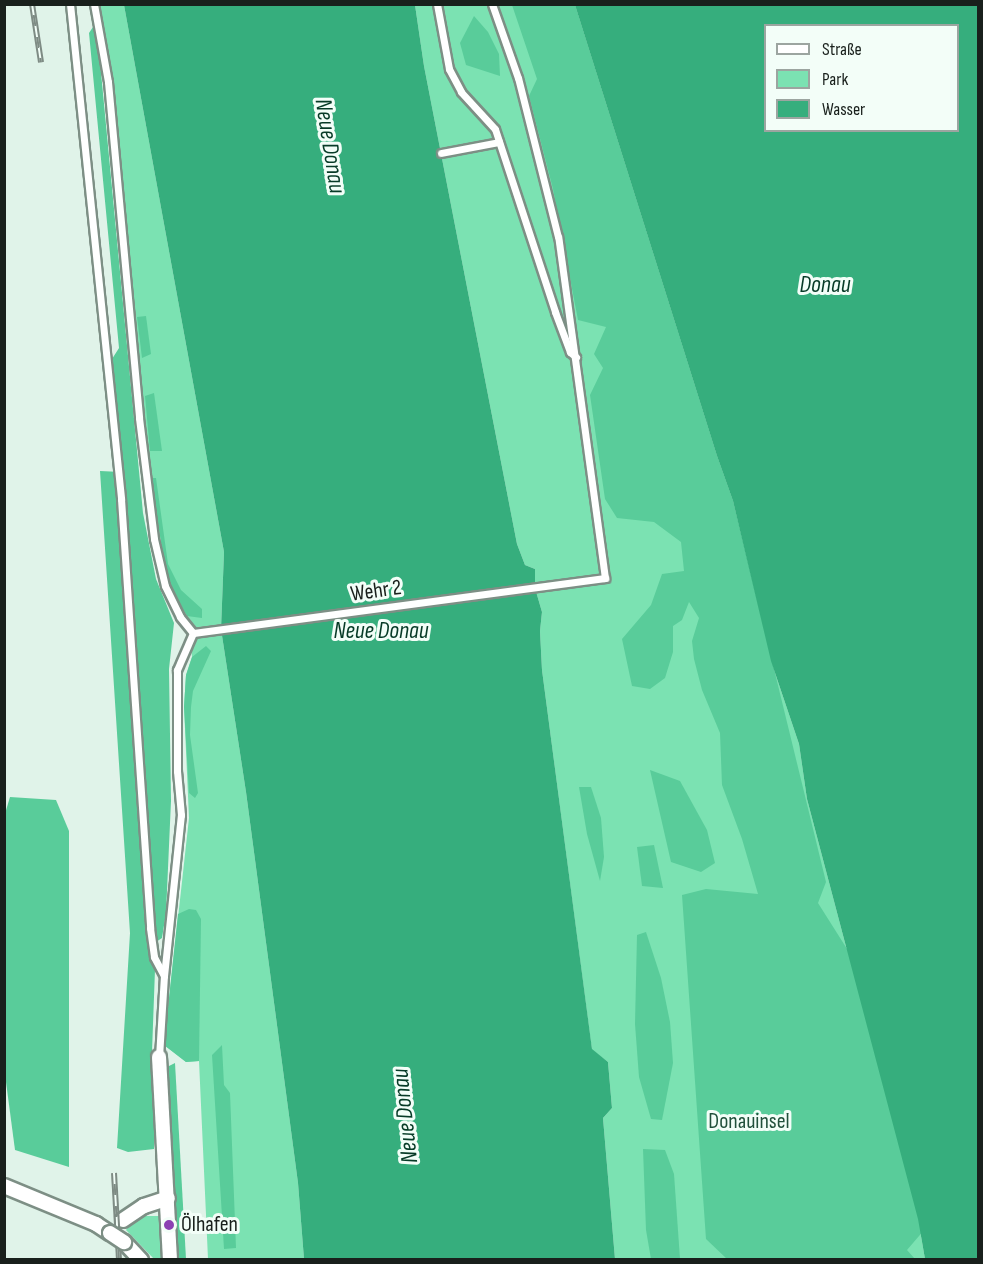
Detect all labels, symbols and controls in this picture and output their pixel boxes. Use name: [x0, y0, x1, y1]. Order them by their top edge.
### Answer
legend: [764, 24, 959, 132]
text: Straße: [822, 39, 862, 60]
text: Park: [822, 69, 848, 90]
water label: Neue Donau: [308, 97, 352, 195]
text: Wasser: [822, 99, 865, 120]
water label: Donau: [800, 271, 850, 299]
street label: Wehr 2: [349, 574, 403, 608]
water label: Neue Donau: [333, 617, 429, 645]
water label: Neue Donau: [386, 1067, 424, 1165]
park label: Donauinsel: [708, 1109, 790, 1135]
place label: Ölhafen: [181, 1212, 238, 1238]
marker: Ölhafen: [162, 1218, 176, 1232]

